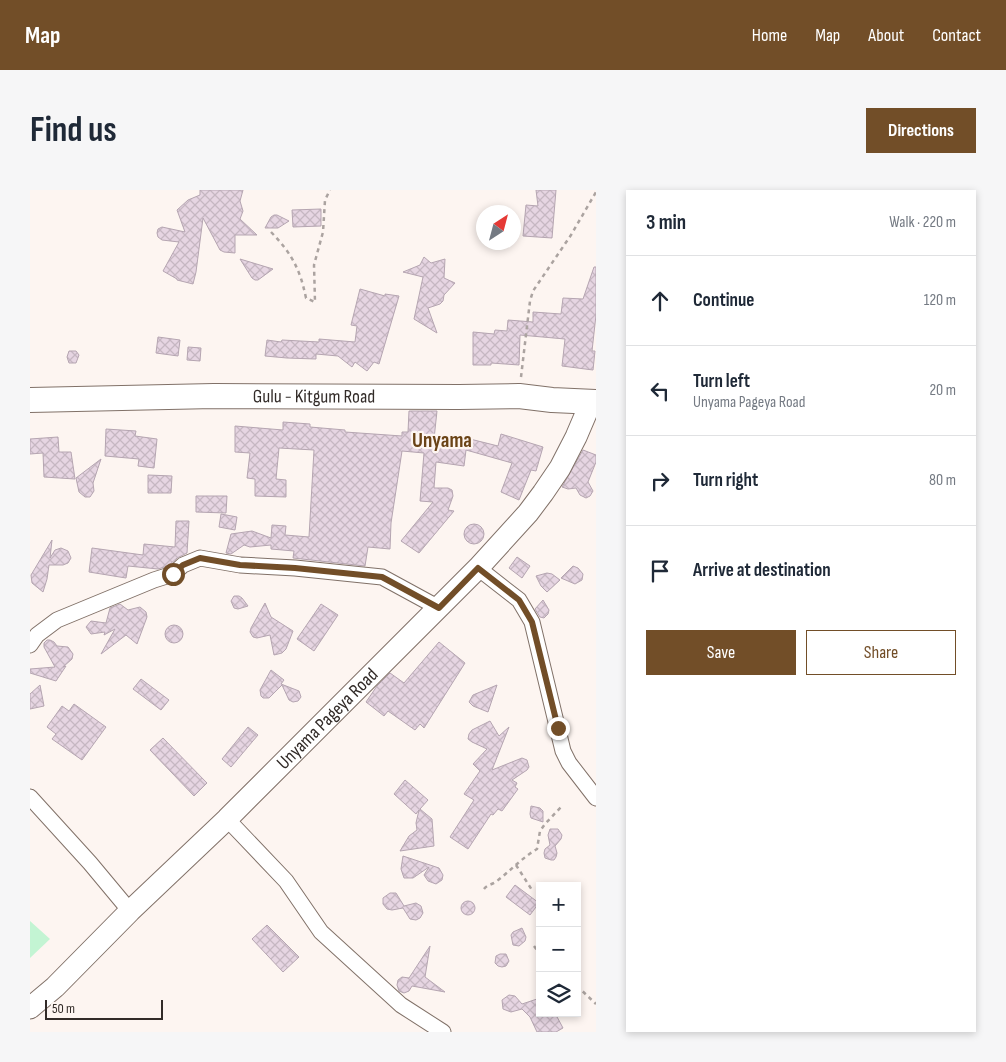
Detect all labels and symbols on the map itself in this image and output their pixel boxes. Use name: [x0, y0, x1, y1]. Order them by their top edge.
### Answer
north arrow: [476, 205, 521, 250]
street label: Gulu - Kitgum Road: [253, 385, 375, 408]
district label: Unyama: [412, 428, 472, 453]
route start: [162, 563, 185, 586]
street label: Unyama Pageya Road: [272, 663, 383, 774]
route end: [547, 717, 570, 740]
scale bar: [45, 997, 162, 1020]

